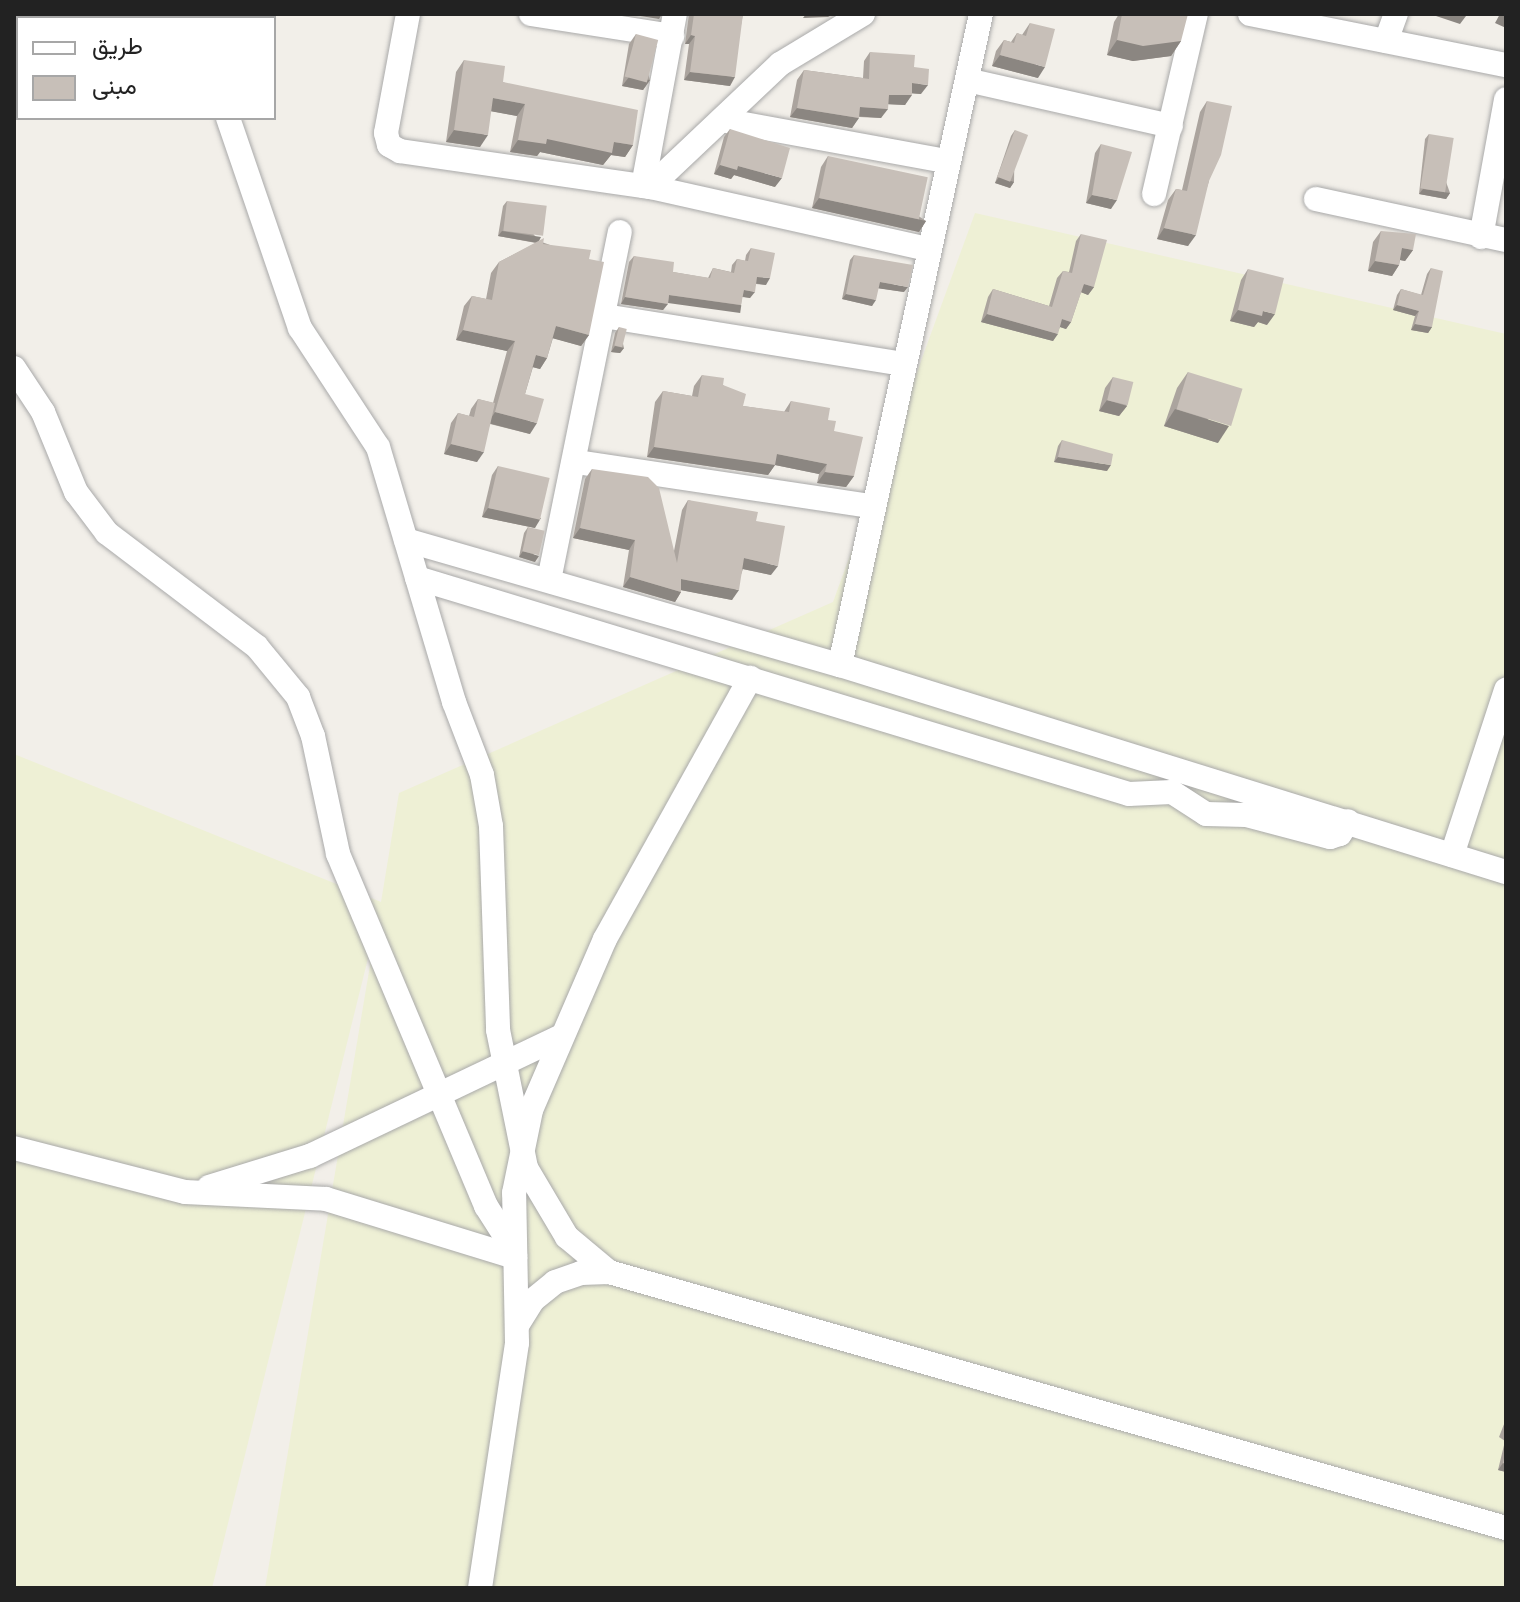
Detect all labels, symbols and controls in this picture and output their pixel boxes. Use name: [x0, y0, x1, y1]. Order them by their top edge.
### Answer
legend: [16, 16, 276, 120]
text: طريق: [92, 32, 143, 60]
text: مبنى: [92, 72, 137, 100]

